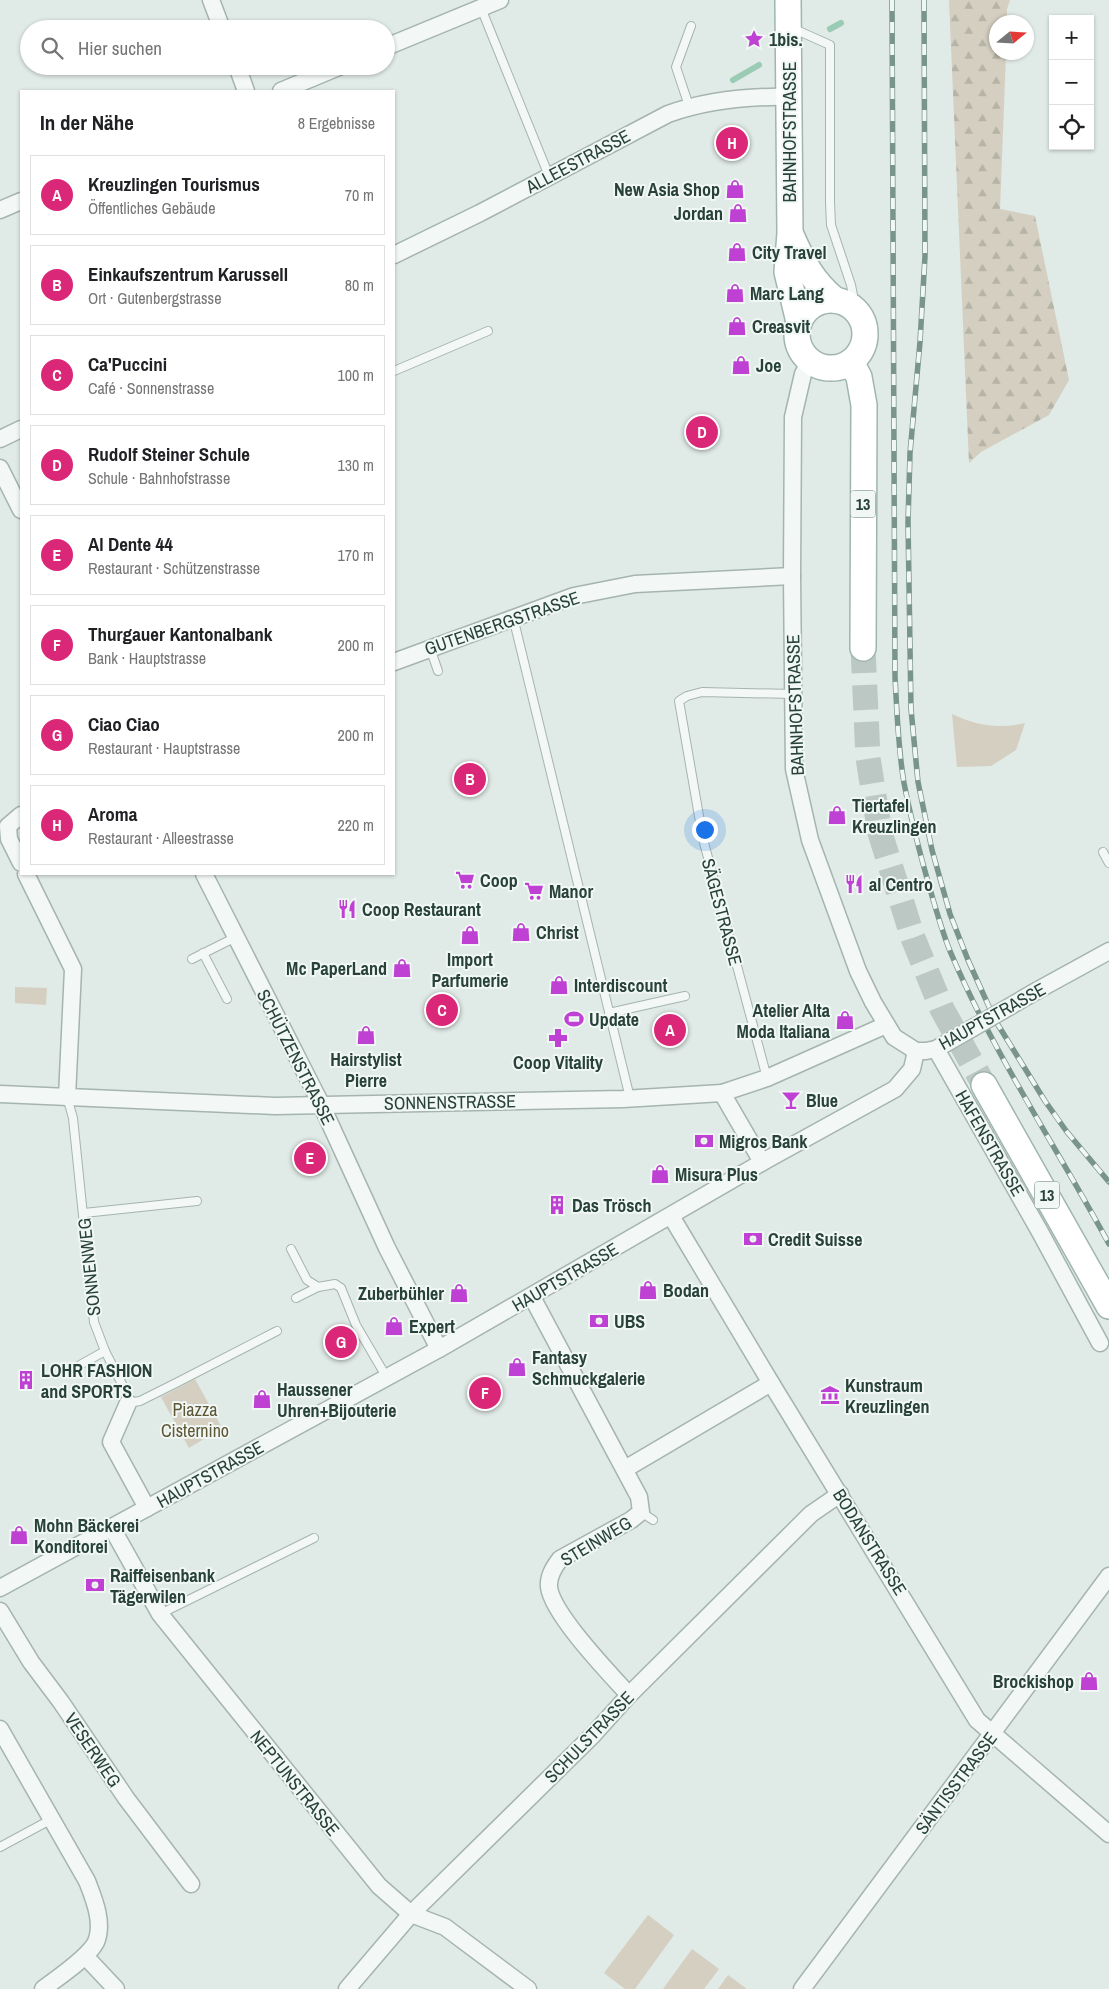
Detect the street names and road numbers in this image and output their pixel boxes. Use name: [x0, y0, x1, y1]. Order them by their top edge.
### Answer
street label: BAHNHOFSTRASSE: [777, 61, 802, 203]
street label: ALLEESTRASSE: [521, 123, 635, 199]
road number: 13: [850, 490, 876, 518]
street label: GUTENBERGSTRASSE: [421, 585, 583, 661]
street label: BAHNHOFSTRASSE: [780, 634, 810, 776]
street label: SÄGESTRASSE: [696, 856, 748, 968]
street label: HAUPTSTRASSE: [934, 976, 1050, 1056]
street label: SCHÜTZENSTRASSE: [251, 985, 341, 1129]
street label: HAFENSTRASSE: [949, 1085, 1031, 1201]
street label: SONNENSTRASSE: [384, 1088, 516, 1116]
road number: 13: [1034, 1182, 1060, 1208]
street label: SONNENWEG: [71, 1217, 107, 1317]
street label: HAUPTSTRASSE: [507, 1236, 623, 1318]
street label: HAUPTSTRASSE: [152, 1434, 268, 1514]
street label: BODANSTRASSE: [827, 1484, 913, 1600]
street label: STEINWEG: [556, 1510, 636, 1572]
street label: SCHULSTRASSE: [539, 1686, 639, 1788]
street label: VESERWEG: [59, 1708, 127, 1792]
street label: NEPTUNSTRASSE: [245, 1725, 345, 1841]
street label: SÄNTISSTRASSE: [909, 1727, 1003, 1839]

